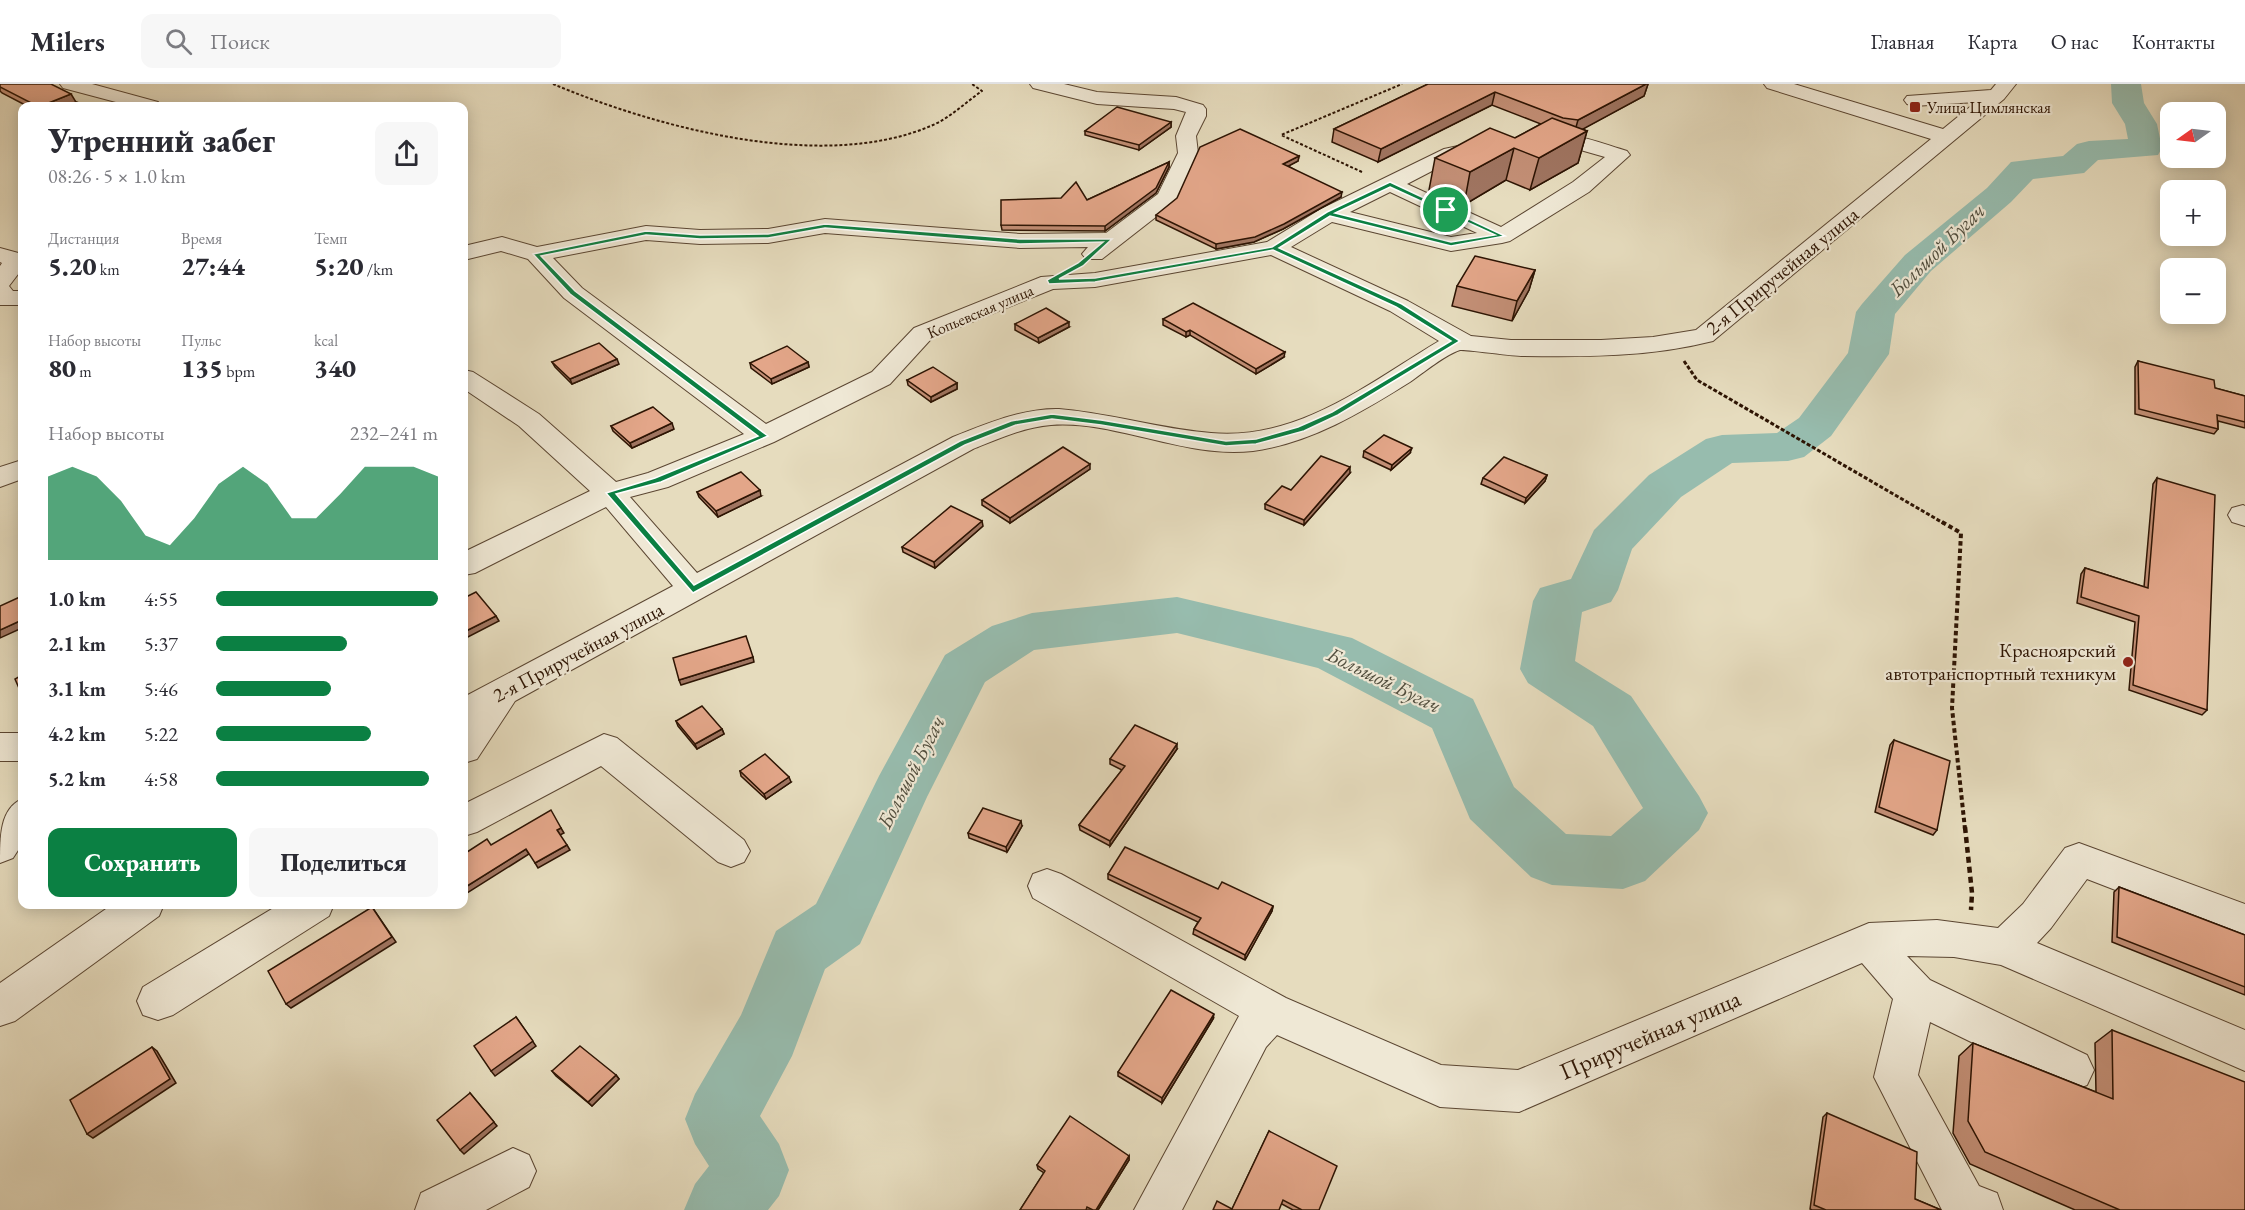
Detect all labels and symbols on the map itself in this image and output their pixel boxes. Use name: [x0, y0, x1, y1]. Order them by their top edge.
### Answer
place label: Улица Цимлянская: [1926, 97, 2051, 118]
marker: Улица Цимлянская: [1908, 100, 1922, 114]
north arrow: [2160, 102, 2226, 168]
pin: [1420, 184, 1471, 235]
water label: Большой Бугач: [1882, 197, 1990, 303]
street label: 2-я Приручейная улица: [1700, 201, 1864, 341]
street label: Копьевская улица: [924, 279, 1037, 343]
street label: 2-я Приручейная улица: [488, 596, 668, 708]
place label: Красноярский автотранспортный техникум: [1885, 637, 2116, 686]
water label: Большой Бугач: [1322, 640, 1446, 719]
marker: Красноярский автотранспортный техникум: [2121, 655, 2135, 669]
water label: Большой Бугач: [870, 711, 951, 834]
street label: Приручейная улица: [1555, 982, 1745, 1087]

